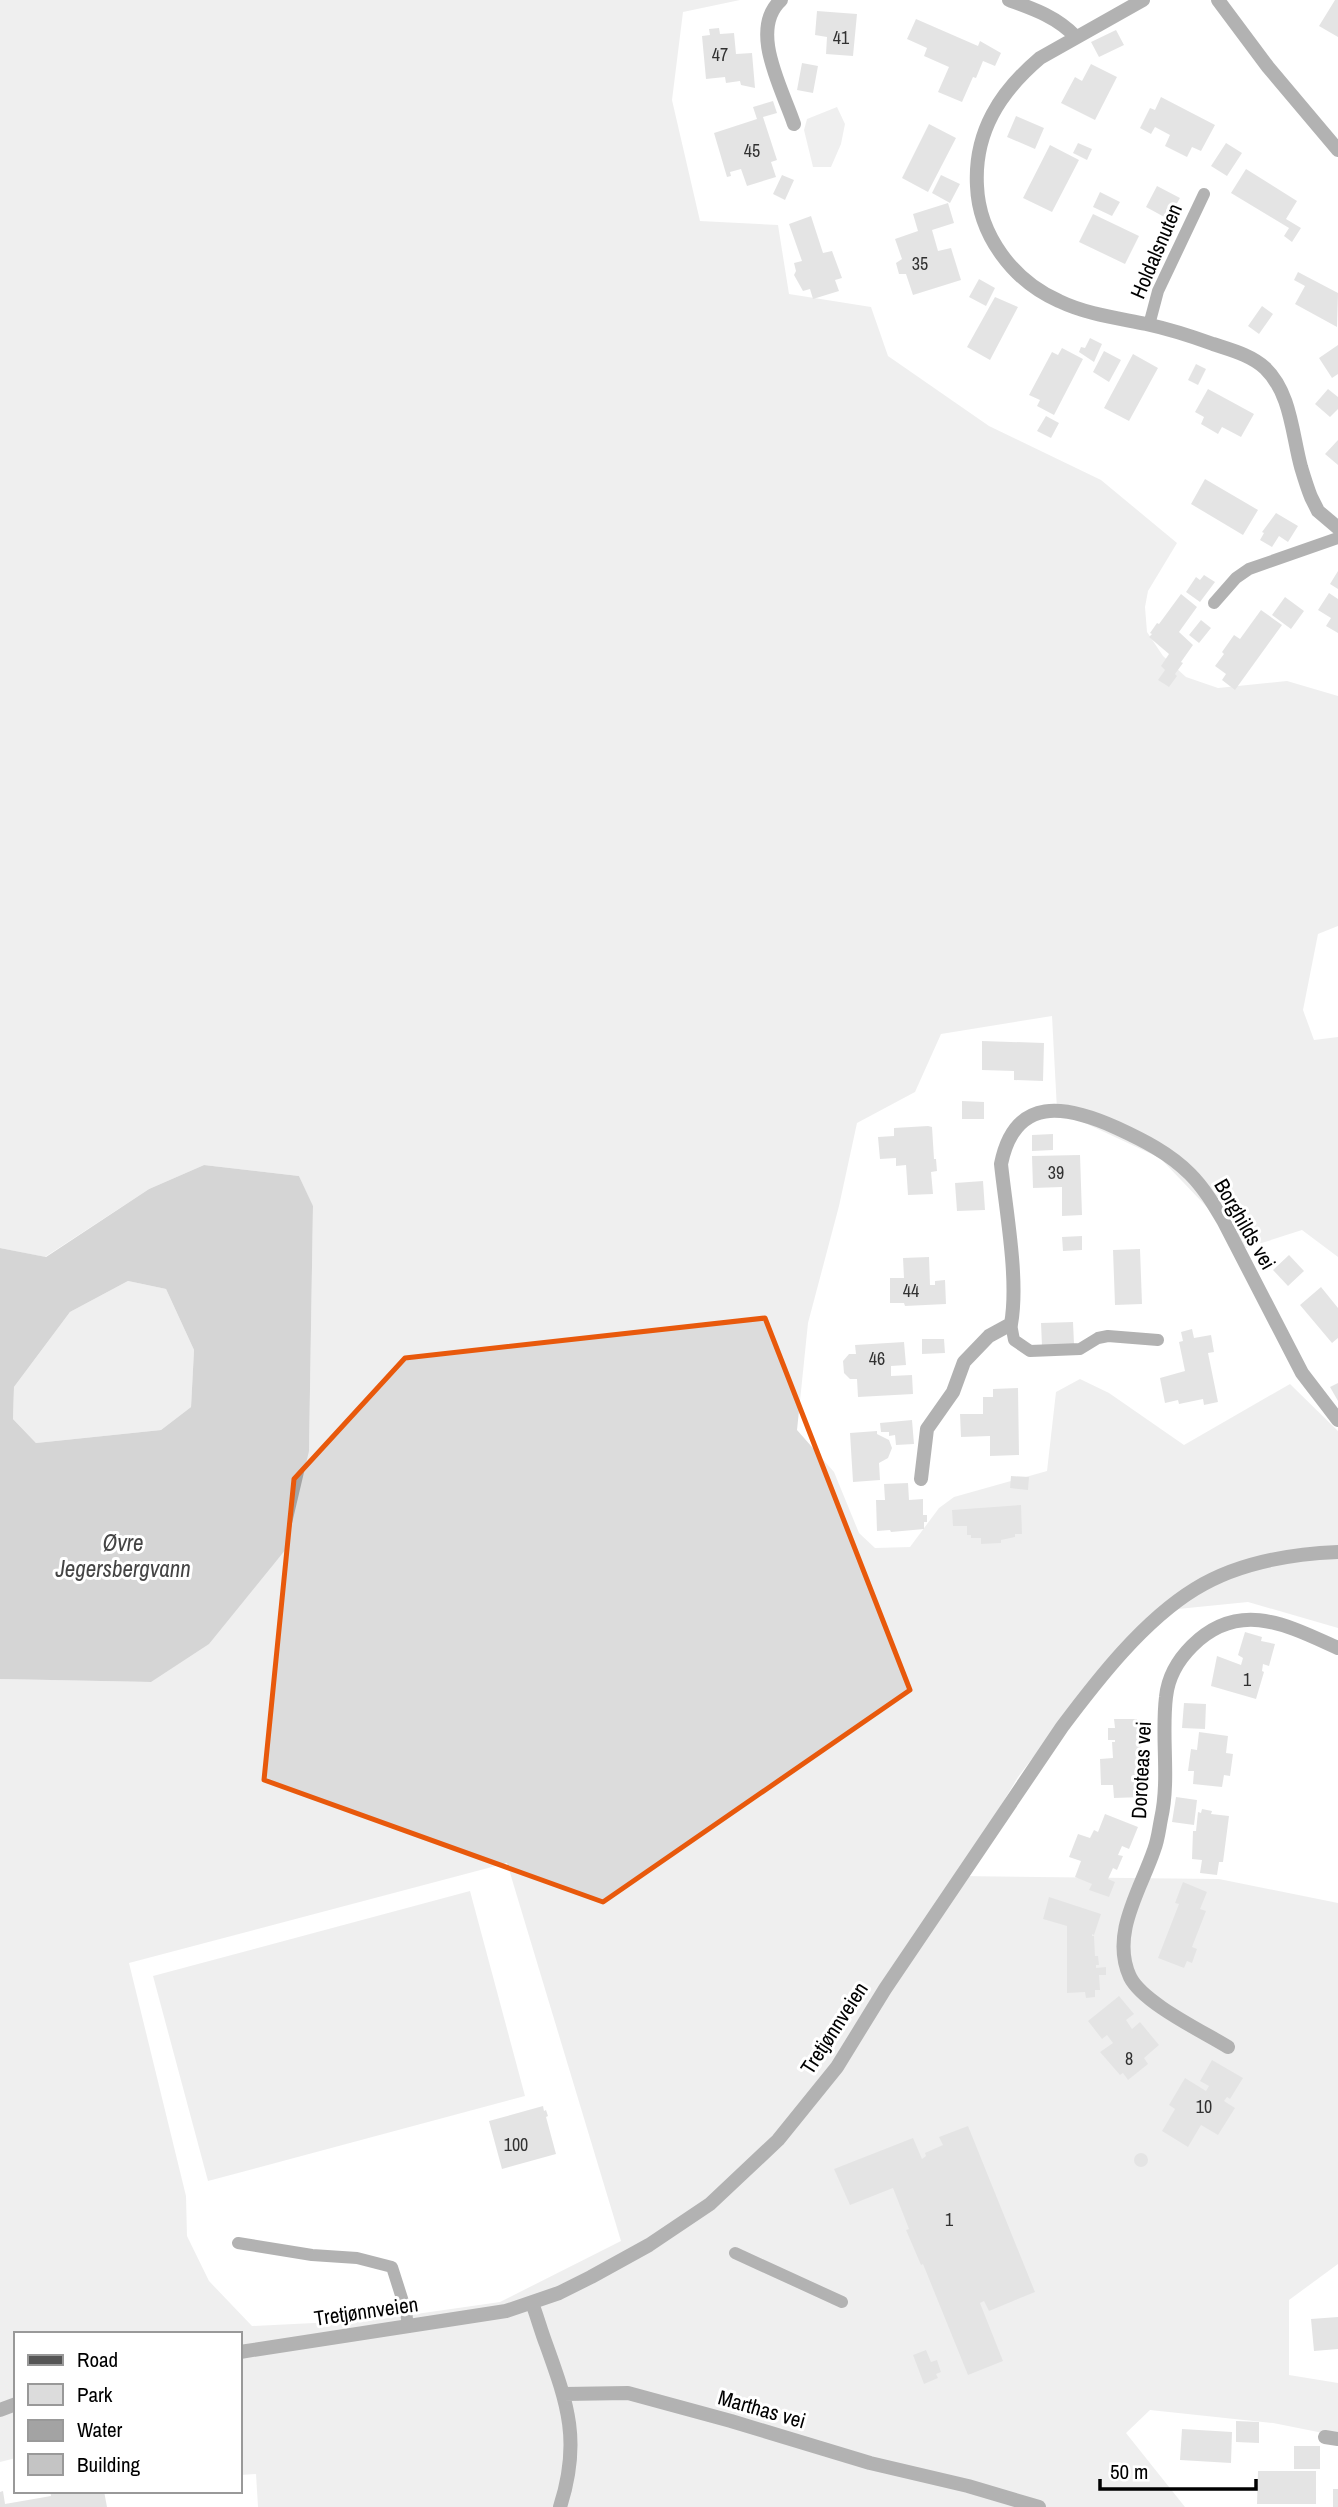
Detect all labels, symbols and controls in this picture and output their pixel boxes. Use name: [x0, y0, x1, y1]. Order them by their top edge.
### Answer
house number: 41: [833, 25, 850, 50]
house number: 47: [712, 42, 728, 67]
house number: 45: [744, 138, 760, 163]
street label: Holdalsnuten: [1123, 199, 1189, 303]
house number: 35: [912, 251, 928, 276]
house number: 39: [1048, 1160, 1064, 1185]
street label: Borghilds vei: [1207, 1173, 1283, 1275]
house number: 44: [903, 1278, 919, 1303]
house number: 46: [869, 1346, 885, 1371]
water label: Øvre Jegersbergvann: [54, 1527, 191, 1584]
house number: 1: [1243, 1667, 1252, 1692]
street label: Doroteas vei: [1124, 1720, 1158, 1820]
street label: Tretjønnveien: [793, 1976, 875, 2080]
house number: 8: [1125, 2046, 1133, 2071]
house number: 10: [1196, 2094, 1212, 2119]
house number: 100: [504, 2132, 528, 2157]
house number: 1: [945, 2207, 954, 2232]
street label: Tretjønnveien: [312, 2289, 420, 2333]
legend: [14, 2332, 242, 2493]
text: Road: [77, 2345, 118, 2374]
text: Park: [77, 2380, 113, 2409]
street label: Marthas vei: [715, 2383, 809, 2435]
text: Water: [77, 2415, 123, 2444]
scale bar: [1100, 2448, 1256, 2492]
text: Building: [77, 2450, 141, 2479]
text: 50 m: [1110, 2457, 1148, 2486]

